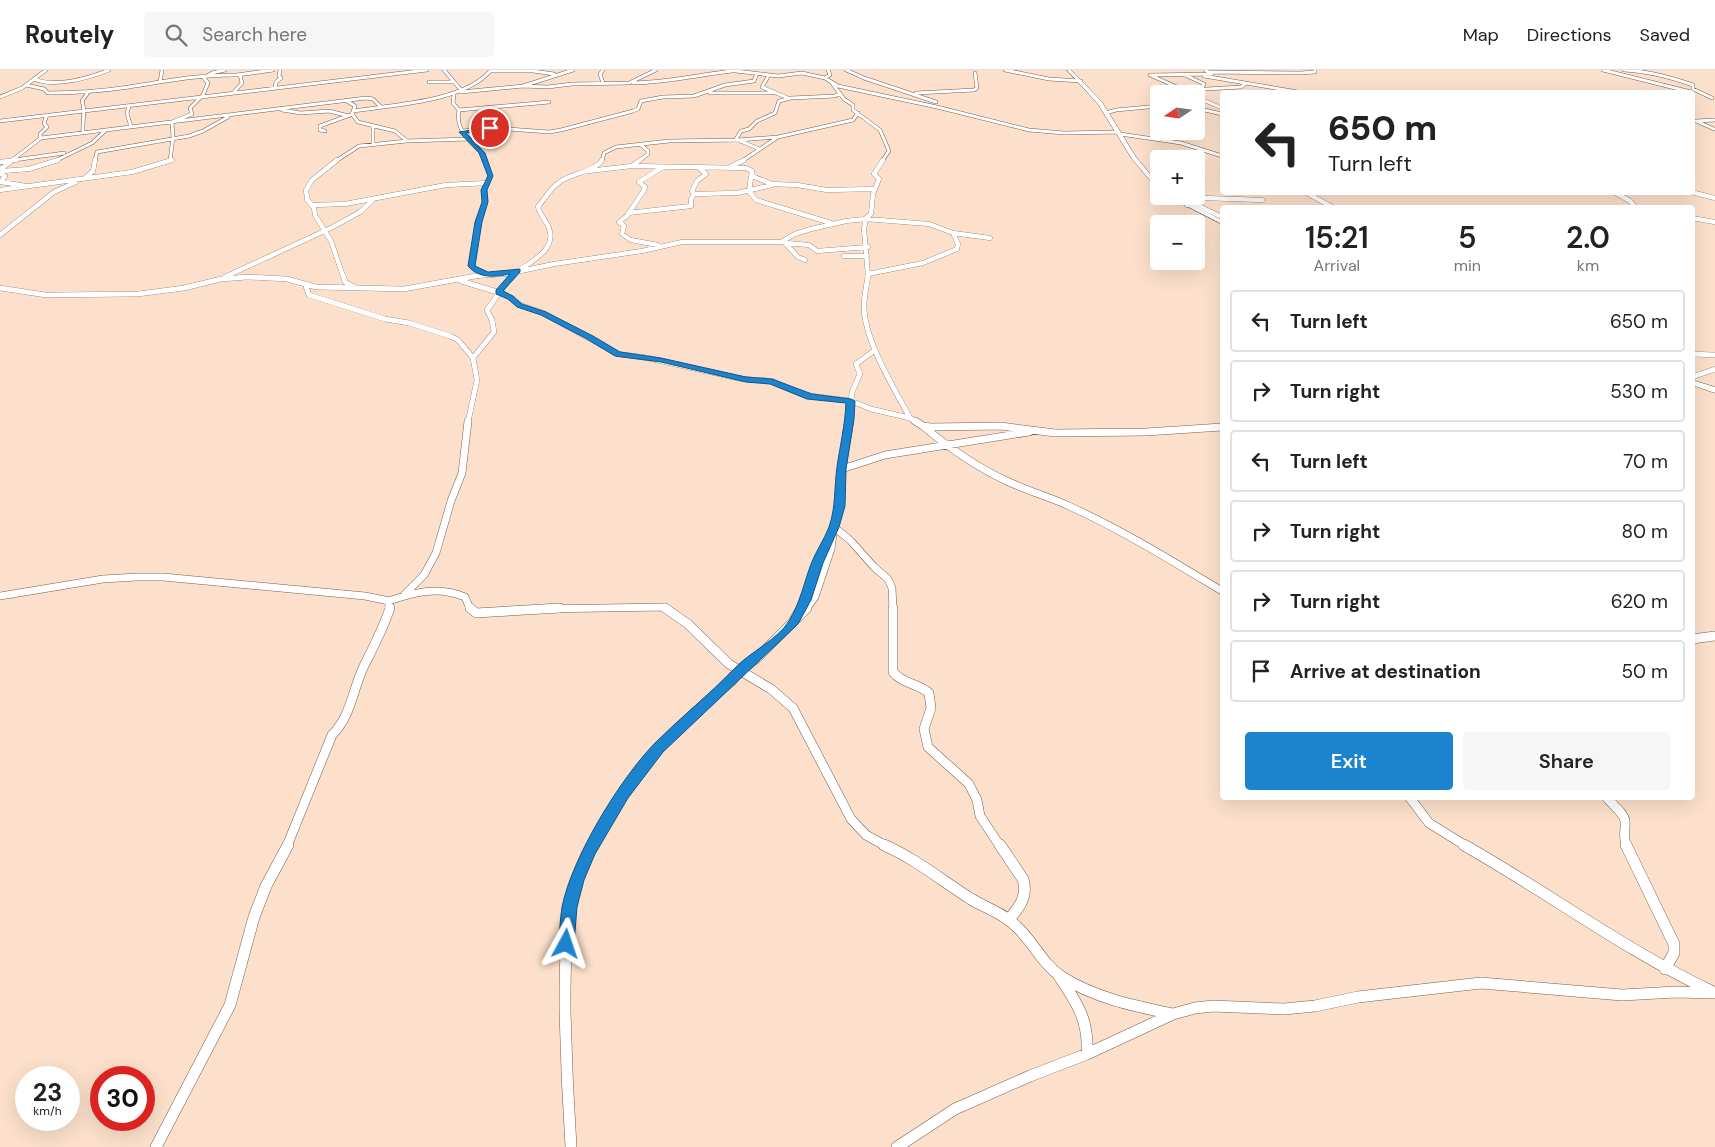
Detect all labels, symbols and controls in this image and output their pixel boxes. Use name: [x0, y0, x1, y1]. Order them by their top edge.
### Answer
search box: [144, 12, 494, 57]
text: Routely: [25, 19, 114, 50]
icon: search: [162, 21, 190, 49]
text: Search here: [202, 22, 307, 47]
text: Map: [1463, 23, 1499, 47]
text: Directions: [1527, 23, 1612, 47]
text: Saved: [1640, 23, 1690, 47]
north arrow: [1150, 85, 1205, 140]
map controls: [1150, 85, 1205, 270]
text: 650 m: [1328, 105, 1437, 151]
pin: [469, 107, 511, 149]
icon: left: [1245, 110, 1310, 175]
icon: arrive: [476, 114, 504, 142]
text: Turn left: [1328, 149, 1412, 178]
button: +: [1150, 150, 1205, 205]
button: −: [1150, 215, 1205, 270]
text: 15:21: [1305, 218, 1369, 257]
text: 5: [1458, 218, 1477, 257]
text: 2.0: [1566, 218, 1610, 257]
text: Arrival: [1314, 255, 1360, 276]
text: min: [1454, 255, 1481, 276]
text: km: [1577, 255, 1599, 276]
icon: left: [1247, 307, 1275, 335]
text: Turn left: [1290, 309, 1368, 334]
text: 650 m: [1610, 309, 1668, 334]
icon: right: [1247, 377, 1275, 405]
text: Turn right: [1290, 379, 1380, 404]
text: 530 m: [1610, 379, 1668, 404]
icon: left: [1247, 447, 1275, 475]
text: Turn left: [1290, 449, 1368, 474]
text: 70 m: [1623, 449, 1668, 474]
icon: right: [1247, 517, 1275, 545]
text: Turn right: [1290, 519, 1380, 544]
text: 80 m: [1621, 519, 1668, 544]
icon: right: [1247, 587, 1275, 615]
text: Turn right: [1290, 589, 1380, 614]
text: 620 m: [1611, 589, 1668, 614]
icon: arrive: [1247, 657, 1275, 685]
text: Arrive at destination: [1290, 659, 1481, 684]
text: 50 m: [1621, 659, 1668, 684]
button: Exit: [1245, 732, 1453, 790]
button: Share: [1463, 732, 1670, 790]
position arrow: [539, 917, 591, 969]
speed limit sign: 30: [90, 1066, 155, 1131]
text: 23: [33, 1076, 62, 1109]
text: km/h: [33, 1103, 62, 1119]

